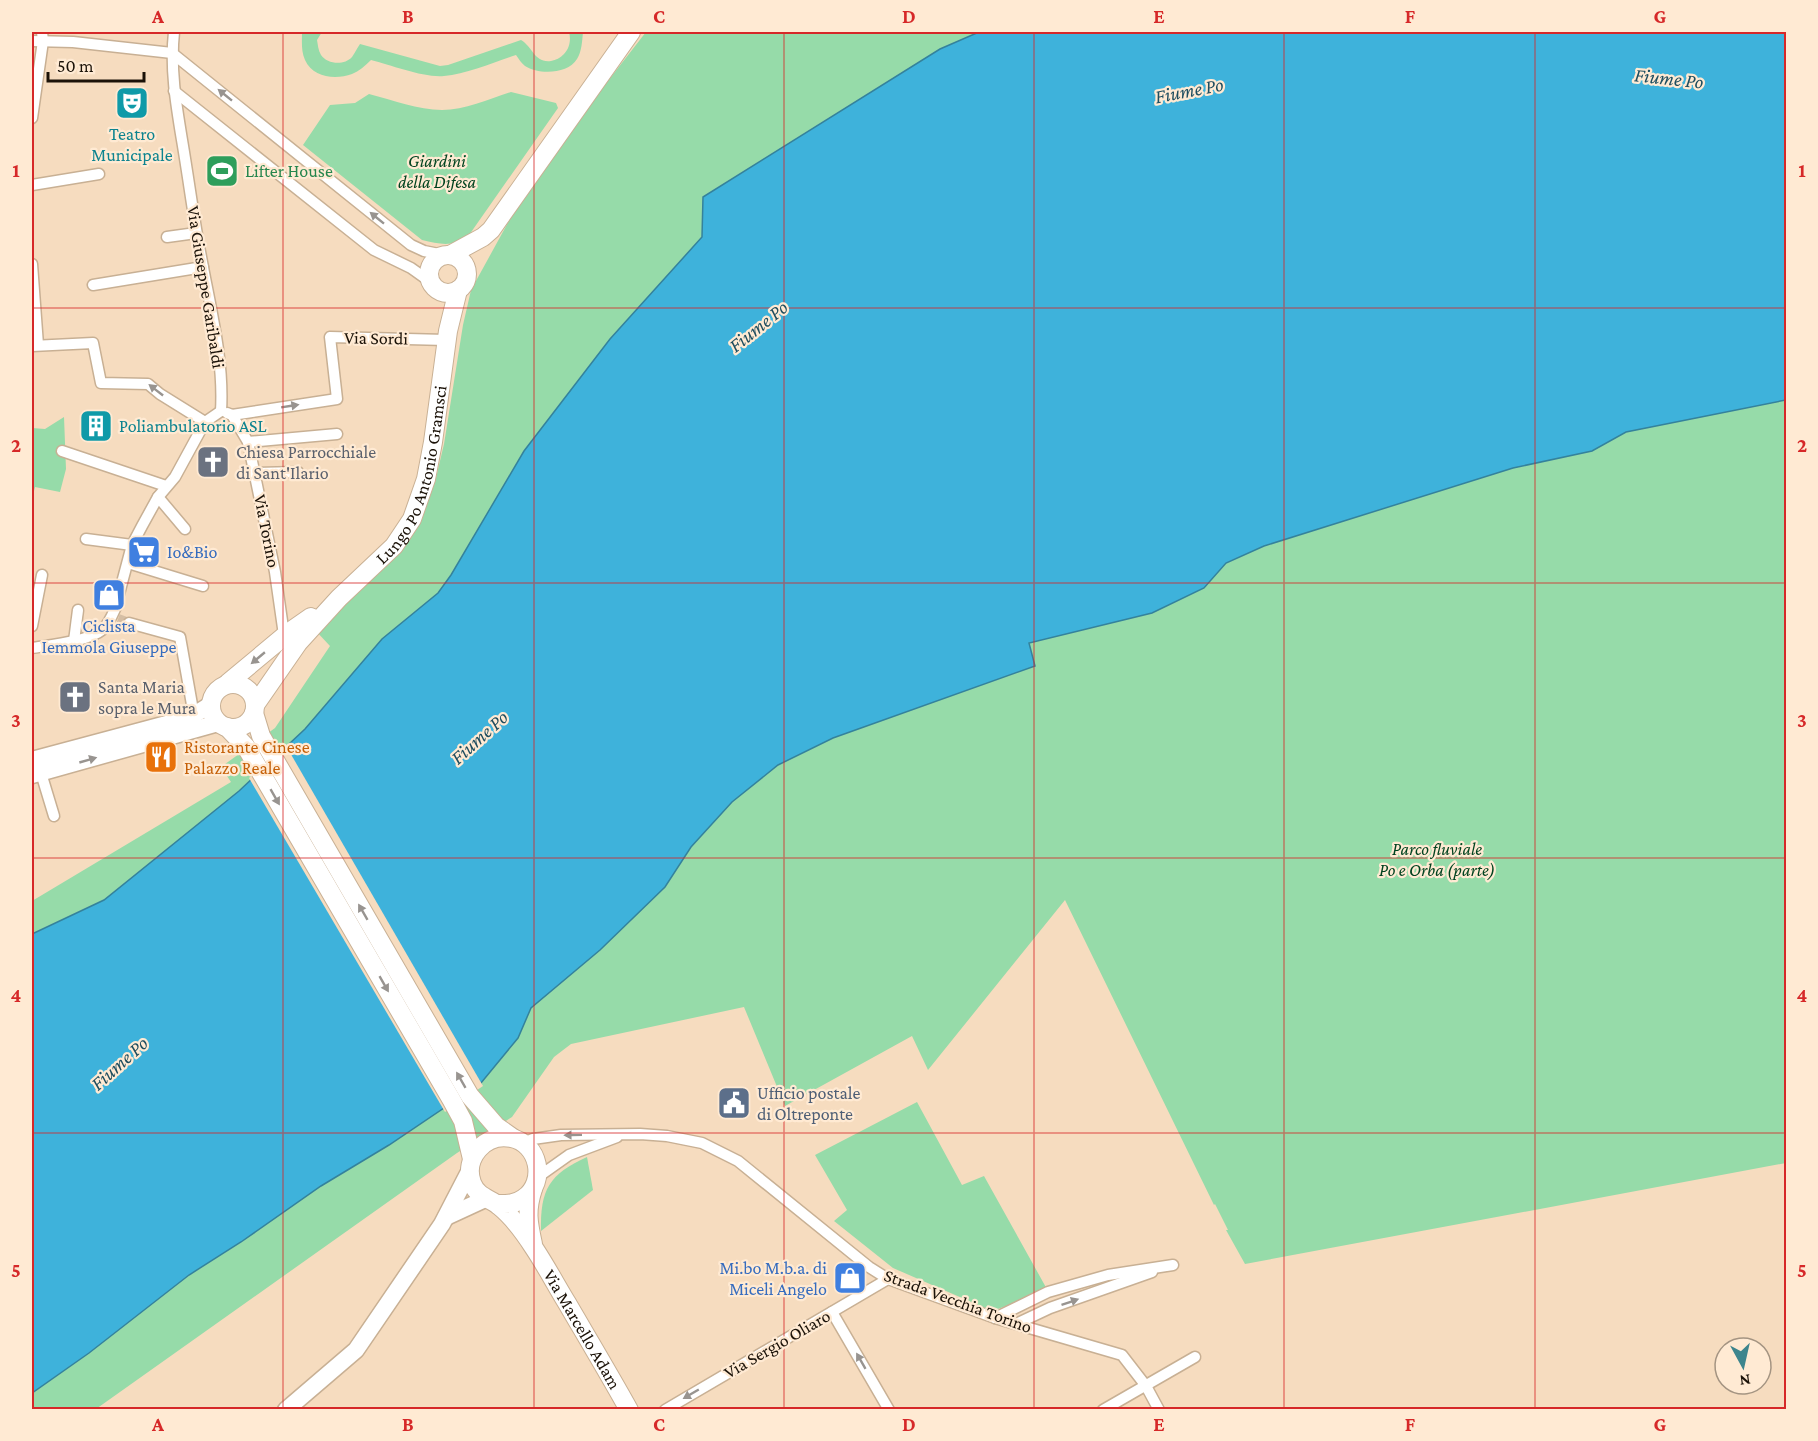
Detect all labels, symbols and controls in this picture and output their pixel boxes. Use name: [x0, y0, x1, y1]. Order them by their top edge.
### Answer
text: A: [151, 5, 165, 27]
text: B: [402, 5, 414, 27]
text: C: [653, 5, 665, 27]
text: D: [902, 5, 916, 27]
text: E: [1153, 5, 1165, 27]
text: F: [1405, 5, 1416, 27]
text: G: [1654, 5, 1667, 27]
scale bar: [48, 45, 144, 83]
text: 50 m: [57, 56, 94, 76]
water label: Fiume Po: [1633, 63, 1705, 93]
water label: Fiume Po: [1153, 73, 1225, 107]
theatre icon: Teatro Municipale: [114, 85, 150, 121]
one-way arrow: [217, 90, 232, 102]
place label: Teatro Municipale: [91, 124, 173, 165]
park label: Giardini della Difesa: [398, 151, 477, 192]
sports icon: Lifter House: [204, 153, 240, 189]
text: 1: [12, 159, 20, 181]
text: 1: [1798, 159, 1806, 181]
place label: Lifter House: [245, 161, 333, 181]
street label: Via Giuseppe Garibaldi: [183, 204, 229, 370]
one-way arrow: [369, 212, 384, 224]
water label: Fiume Po: [724, 296, 792, 356]
street label: Via Sordi: [344, 327, 408, 349]
one-way arrow: [148, 384, 164, 397]
street label: Lungo Po Antonio Gramsci: [372, 384, 451, 568]
one-way arrow: [280, 401, 299, 410]
building icon: Poliambulatorio ASL: [78, 408, 114, 444]
place label: Poliambulatorio ASL: [119, 416, 266, 436]
text: 2: [11, 434, 21, 456]
text: 2: [1797, 434, 1807, 456]
place label: Chiesa Parrocchiale di Sant'Ilario: [236, 442, 376, 483]
church icon: Chiesa Parrocchiale di Sant'Ilario: [195, 444, 231, 480]
street label: Via Torino: [250, 493, 284, 569]
supermarket icon: Io&Bio: [126, 534, 162, 570]
place label: Io&Bio: [167, 542, 217, 562]
shop icon: Ciclista Iemmola Giuseppe: [91, 577, 127, 613]
place label: Ciclista Iemmola Giuseppe: [41, 616, 177, 657]
one-way arrow: [250, 652, 266, 665]
place label: Santa Maria sopra le Mura: [98, 677, 196, 718]
church icon: Santa Maria sopra le Mura: [57, 679, 93, 715]
water label: Fiume Po: [446, 706, 512, 768]
text: 3: [11, 709, 21, 731]
text: 3: [1797, 709, 1807, 731]
place label: Ristorante Cinese Palazzo Reale: [184, 737, 310, 778]
restaurant icon: Ristorante Cinese Palazzo Reale: [143, 739, 179, 775]
one-way arrow: [79, 754, 97, 764]
one-way arrow: [270, 789, 280, 806]
park label: Parco fluviale Po e Orba (parte): [1379, 839, 1495, 881]
one-way arrow: [358, 903, 368, 920]
one-way arrow: [379, 976, 389, 993]
text: 4: [11, 984, 22, 1006]
text: 4: [1797, 984, 1808, 1006]
water label: Fiume Po: [86, 1032, 152, 1094]
one-way arrow: [456, 1071, 466, 1088]
place label: Ufficio postale di Oltreponte: [757, 1083, 860, 1124]
public building icon: Ufficio postale di Oltreponte: [716, 1085, 752, 1121]
one-way arrow: [563, 1130, 582, 1140]
place label: Mi.bo M.b.a. di Miceli Angelo: [720, 1258, 827, 1299]
text: 5: [11, 1259, 21, 1281]
text: 5: [1797, 1259, 1807, 1281]
shop icon: Mi.bo M.b.a. di Miceli Angelo: [832, 1260, 868, 1296]
street label: Strada Vecchia Torino: [881, 1265, 1035, 1337]
street label: Via Marcello Adam: [540, 1266, 625, 1393]
one-way arrow: [1061, 1296, 1079, 1306]
street label: Via Sergio Oliaro: [720, 1305, 834, 1382]
north arrow: [1713, 1336, 1773, 1396]
one-way arrow: [856, 1352, 866, 1369]
text: N: [1738, 1371, 1752, 1390]
one-way arrow: [683, 1389, 699, 1400]
text: A: [151, 1413, 165, 1435]
text: B: [402, 1413, 414, 1435]
text: C: [653, 1413, 665, 1435]
text: D: [902, 1413, 916, 1435]
text: E: [1153, 1413, 1165, 1435]
text: F: [1405, 1413, 1416, 1435]
text: G: [1654, 1413, 1667, 1435]

